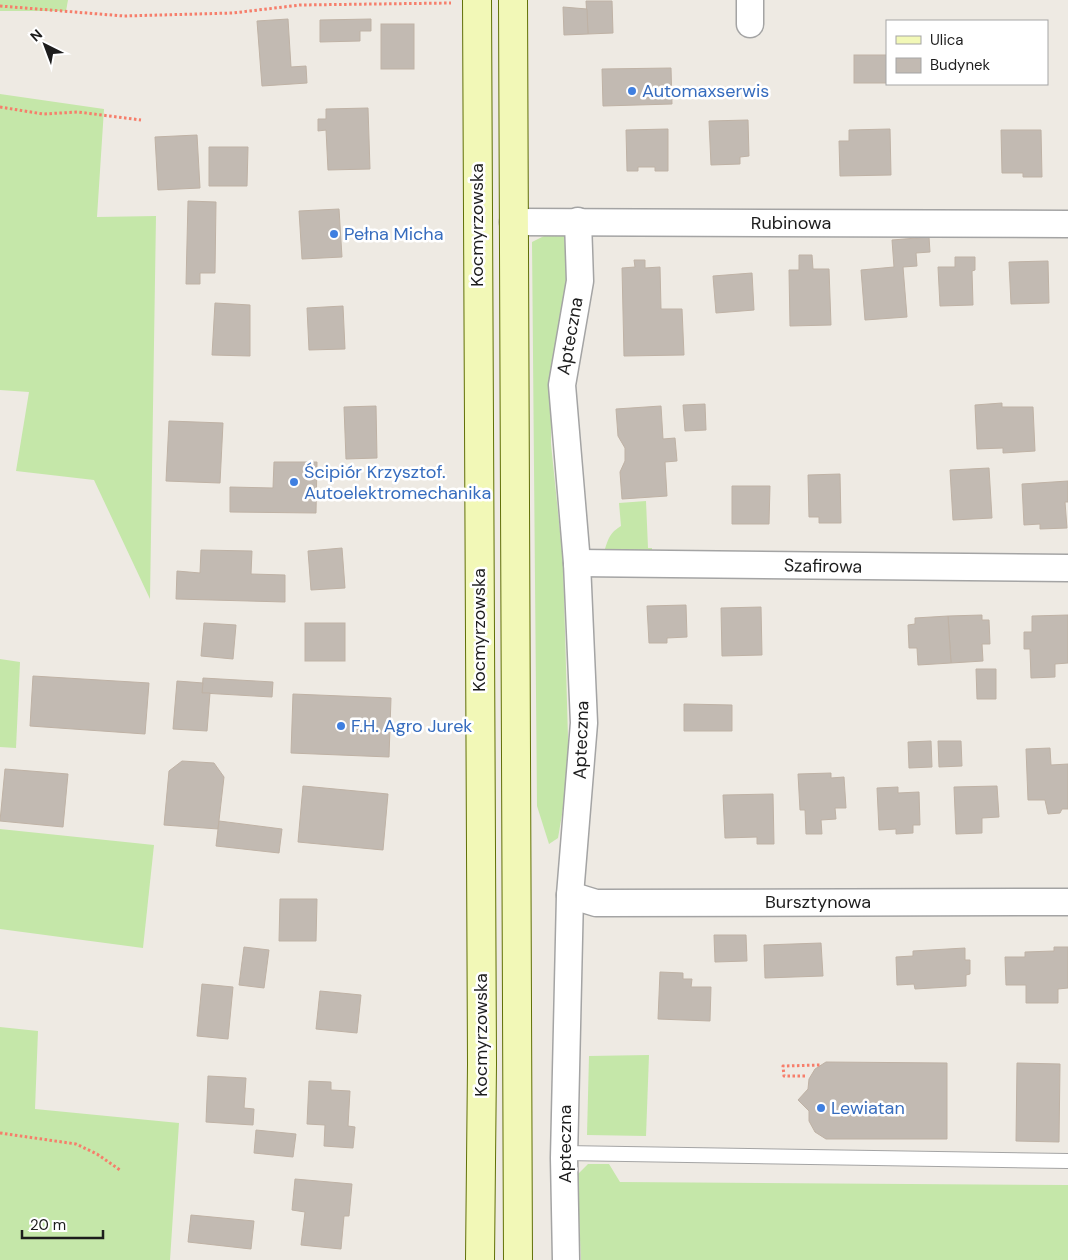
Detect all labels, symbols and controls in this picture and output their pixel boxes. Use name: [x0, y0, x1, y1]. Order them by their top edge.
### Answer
north arrow: [20, 20, 70, 70]
legend: [886, 20, 1048, 85]
text: N: [26, 25, 46, 45]
text: Ulica: [930, 30, 964, 50]
text: Budynek: [930, 55, 991, 75]
place label: Automaxserwis: [642, 79, 769, 103]
marker: Automaxserwis: [626, 85, 638, 97]
street label: Kocmyrzowska: [465, 163, 489, 287]
street label: Rubinowa: [751, 211, 831, 235]
place label: Pełna Micha: [344, 222, 443, 246]
marker: Pełna Micha: [328, 228, 340, 240]
street label: Apteczna: [551, 295, 589, 377]
place label: Ścipiór Krzysztof. Autoelektromechanika: [304, 460, 491, 505]
marker: Ścipiór Krzysztof. Autoelektromechanika: [288, 476, 300, 488]
street label: Szafirowa: [784, 553, 862, 579]
street label: Kocmyrzowska: [467, 568, 491, 692]
street label: Apteczna: [568, 700, 594, 780]
place label: F.H. Agro Jurek: [351, 714, 472, 738]
marker: F.H. Agro Jurek: [335, 720, 347, 732]
street label: Bursztynowa: [765, 890, 871, 914]
street label: Kocmyrzowska: [469, 973, 493, 1097]
place label: Lewiatan: [831, 1096, 905, 1120]
marker: Lewiatan: [815, 1102, 827, 1114]
street label: Apteczna: [553, 1105, 577, 1183]
scale bar: [22, 1208, 104, 1240]
text: 20 m: [30, 1215, 66, 1235]

